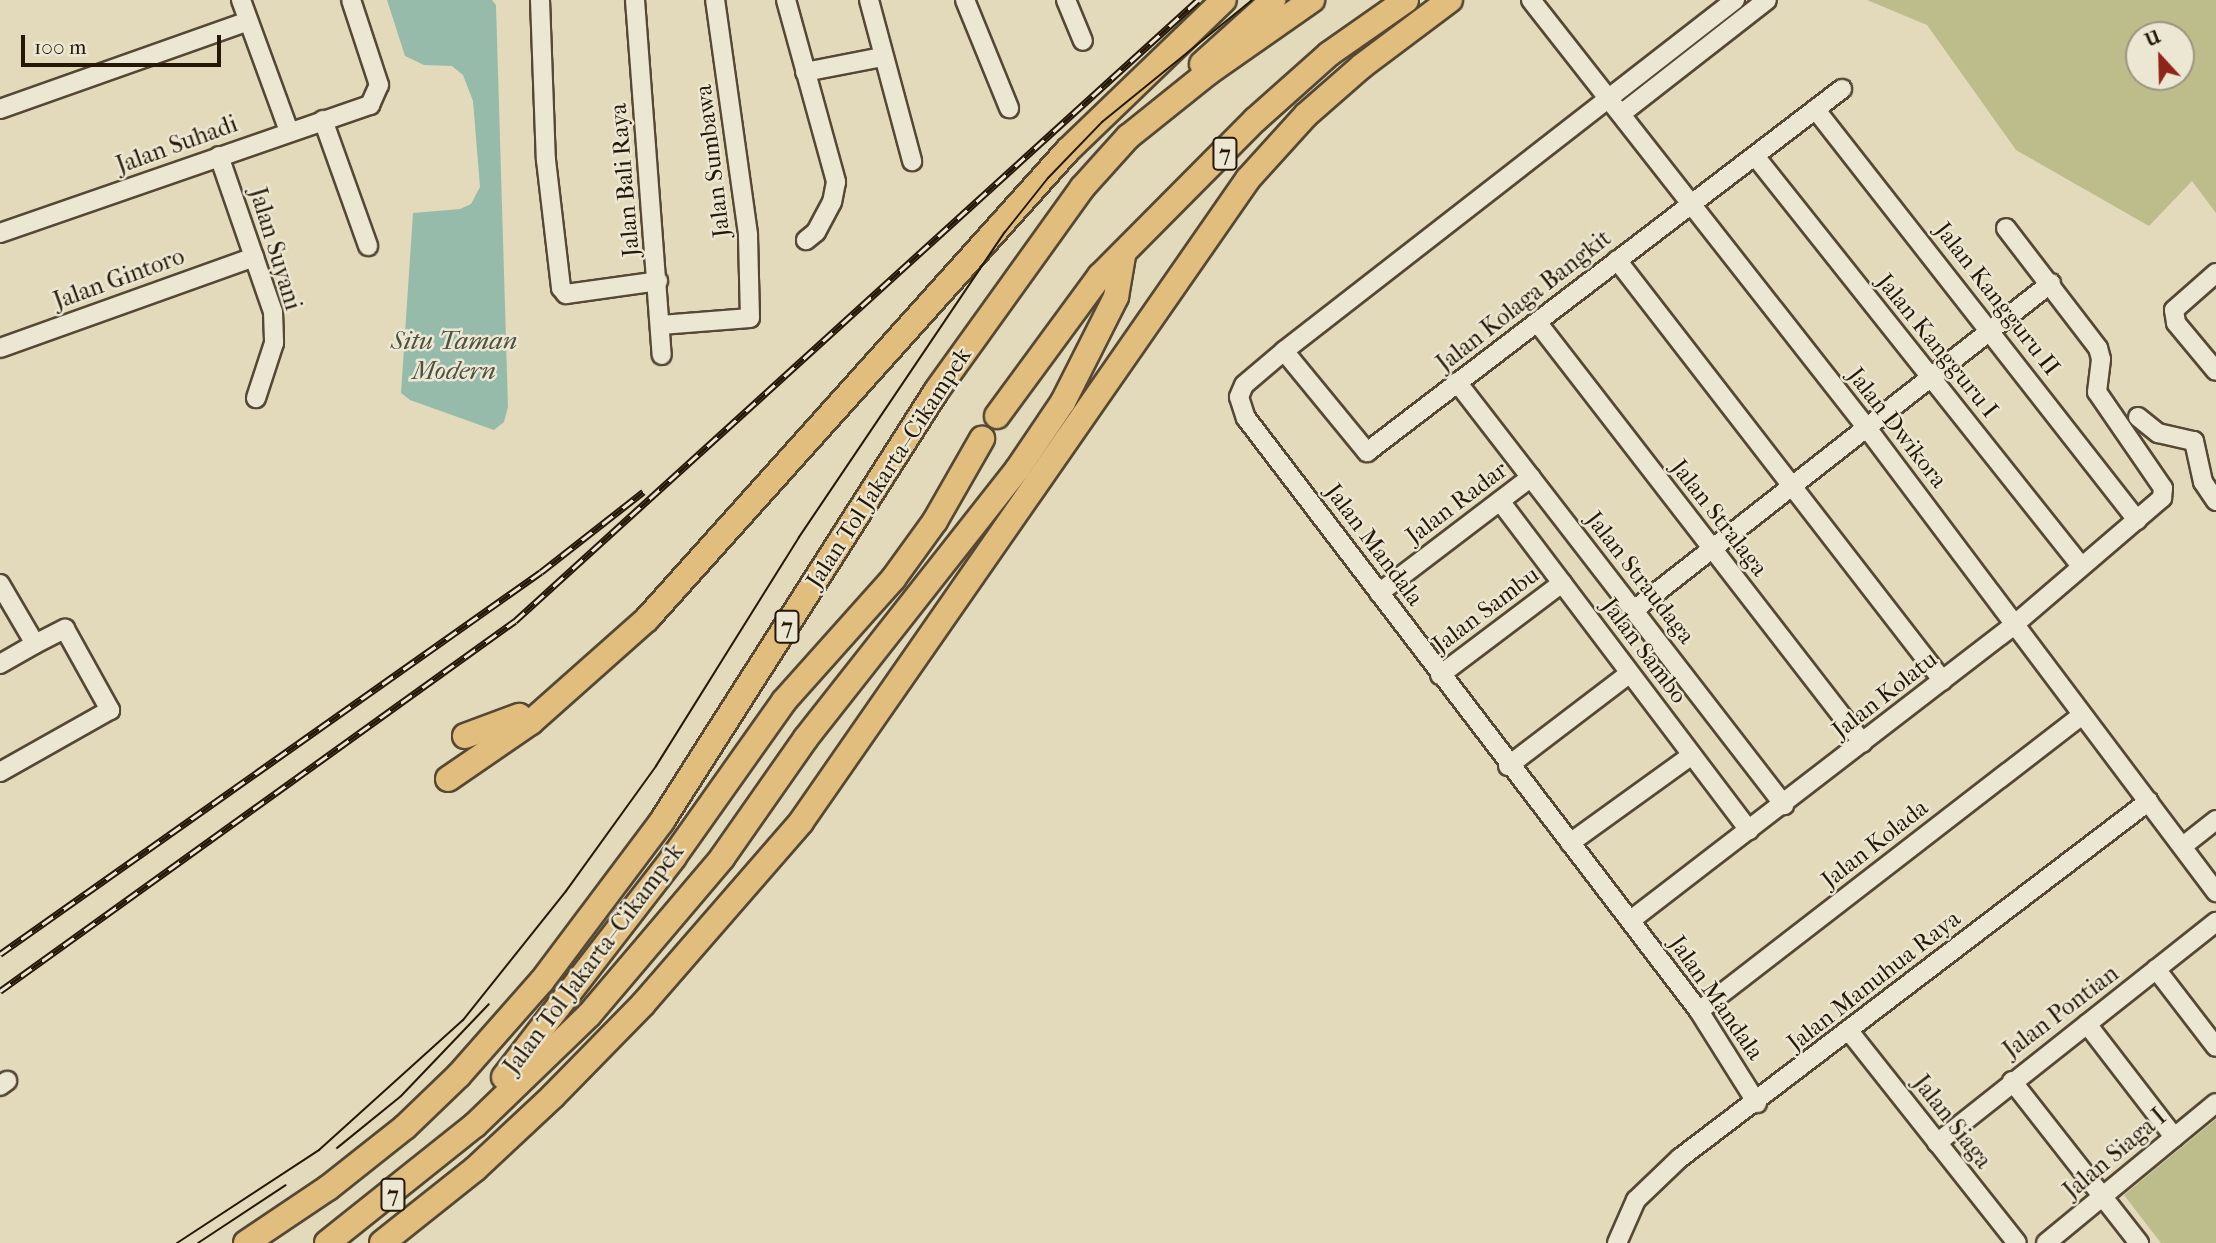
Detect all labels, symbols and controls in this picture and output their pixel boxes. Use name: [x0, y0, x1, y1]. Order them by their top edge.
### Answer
scale bar: [24, 21, 224, 65]
north arrow: [2125, 21, 2195, 91]
text: U: [2142, 25, 2164, 51]
text: 100 m: [34, 35, 87, 59]
street label: Jalan Sumbawa: [689, 83, 737, 239]
street label: Jalan Bali Raya: [604, 102, 646, 258]
street label: Jalan Suhadi: [112, 110, 242, 180]
road number: 7: [1211, 134, 1239, 174]
street label: Jalan Suyani: [243, 184, 307, 314]
street label: Jalan Kangguru II: [1928, 217, 2066, 381]
street label: Jalan Kolaga Bangkit: [1431, 224, 1617, 378]
street label: Jalan Gintoro: [50, 242, 188, 316]
street label: Jalan Kangguru I: [1870, 268, 2004, 424]
water label: Situ Taman Modern: [391, 325, 517, 386]
street label: Jalan Tol Jakarta–Cikampek: [800, 342, 978, 594]
street label: Jalan Dwikora: [1841, 362, 1953, 494]
street label: Jalan Stralaga: [1664, 454, 1774, 582]
street label: Jalan Radar: [1401, 455, 1513, 551]
street label: Jalan Mandala: [1319, 478, 1429, 612]
street label: Jalan Straudaga: [1579, 506, 1701, 650]
street label: Jalan Sambu: [1427, 561, 1545, 659]
street label: Jalan Sambo: [1595, 593, 1693, 709]
road number: 7: [773, 608, 801, 646]
street label: Jalan Kolatu: [1827, 645, 1943, 745]
street label: Jalan Kolada: [1816, 793, 1934, 895]
street label: Jalan Tol Jakarta–Cikampek: [498, 838, 690, 1080]
street label: Jalan Manuhua Raya: [1782, 904, 1966, 1058]
street label: Jalan Mandala: [1663, 930, 1769, 1066]
street label: Jalan Pontian: [1998, 959, 2124, 1065]
street label: Jalan Siaga: [1907, 1069, 1997, 1175]
street label: Jalan Siaga I: [2058, 1103, 2172, 1205]
road number: 7: [379, 1176, 407, 1214]

